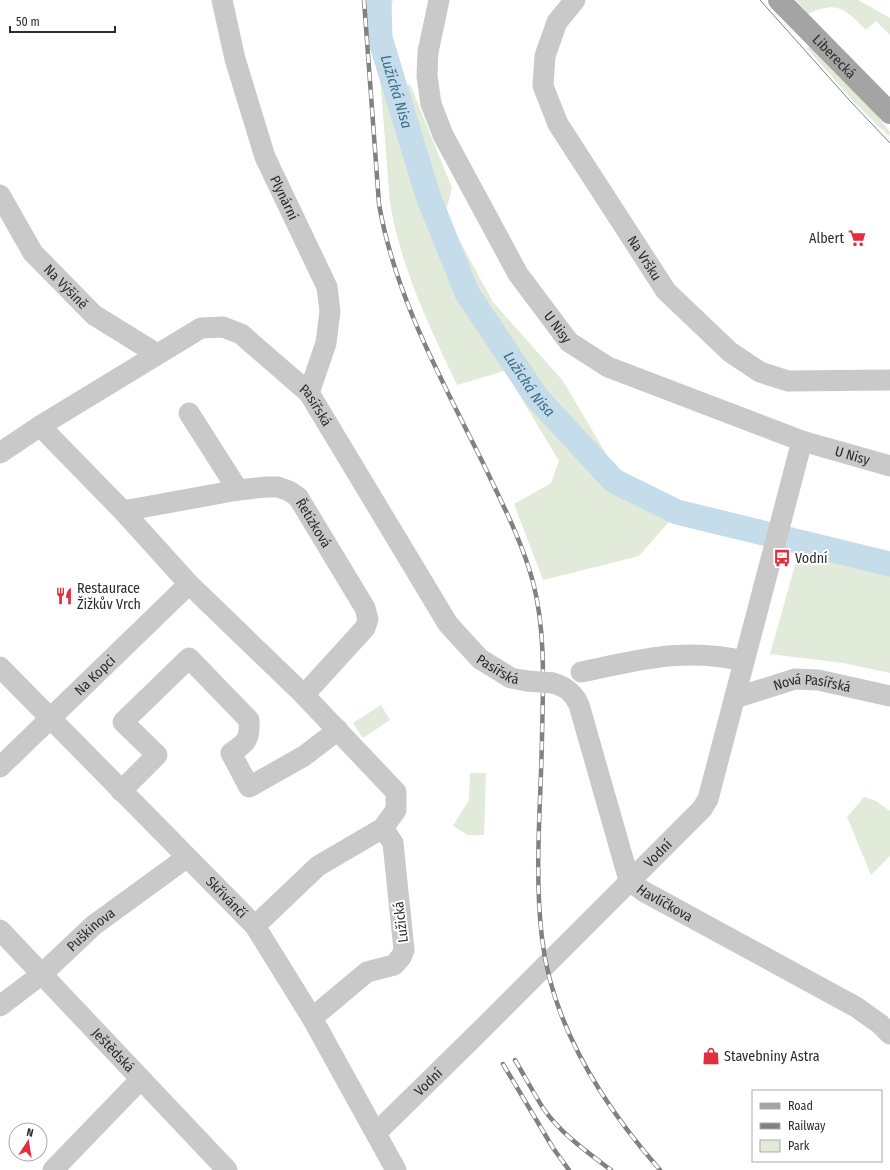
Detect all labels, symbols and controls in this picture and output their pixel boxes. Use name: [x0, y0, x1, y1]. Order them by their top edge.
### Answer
scale bar: [10, 8, 115, 34]
text: 50 m: [16, 15, 40, 29]
street label: Liberecká: [809, 31, 860, 82]
water label: Lužická Nisa: [377, 53, 416, 131]
street label: Plynární: [267, 173, 302, 223]
supermarket icon: Albert: [847, 228, 867, 248]
place label: Albert: [809, 230, 844, 247]
street label: Na Vršku: [624, 232, 665, 284]
street label: Na Výšině: [41, 261, 92, 313]
street label: U Nisy: [540, 308, 576, 347]
water label: Lužická Nisa: [500, 348, 559, 420]
street label: Pasířská: [296, 380, 336, 429]
street label: U Nisy: [833, 442, 873, 469]
street label: Řetízková: [292, 495, 335, 551]
bus stop icon: Vodní: [772, 548, 792, 568]
place label: Vodní: [795, 550, 828, 567]
place label: Restaurace Žižkův Vrch: [77, 580, 141, 613]
restaurant icon: Restaurace Žižkův Vrch: [54, 586, 74, 606]
street label: Pasířská: [473, 650, 520, 688]
street label: Na Kopci: [71, 652, 119, 699]
street label: Nová Pasířská: [771, 670, 853, 696]
street label: Vodní: [640, 835, 676, 871]
street label: Skřivánčí: [202, 873, 251, 922]
street label: Havlíčkova: [633, 881, 696, 925]
street label: Lužická: [390, 900, 412, 944]
street label: Puškinova: [63, 904, 118, 955]
street label: Ještědská: [88, 1024, 138, 1076]
shop icon: Stavebniny Astra: [701, 1046, 721, 1066]
place label: Stavebniny Astra: [724, 1048, 820, 1065]
street label: Vodní: [411, 1064, 446, 1099]
legend: [752, 1090, 882, 1162]
text: Road: [788, 1099, 813, 1113]
text: Railway: [788, 1119, 826, 1133]
north arrow: [8, 1122, 48, 1162]
text: N: [25, 1126, 35, 1140]
text: Park: [788, 1139, 810, 1153]

